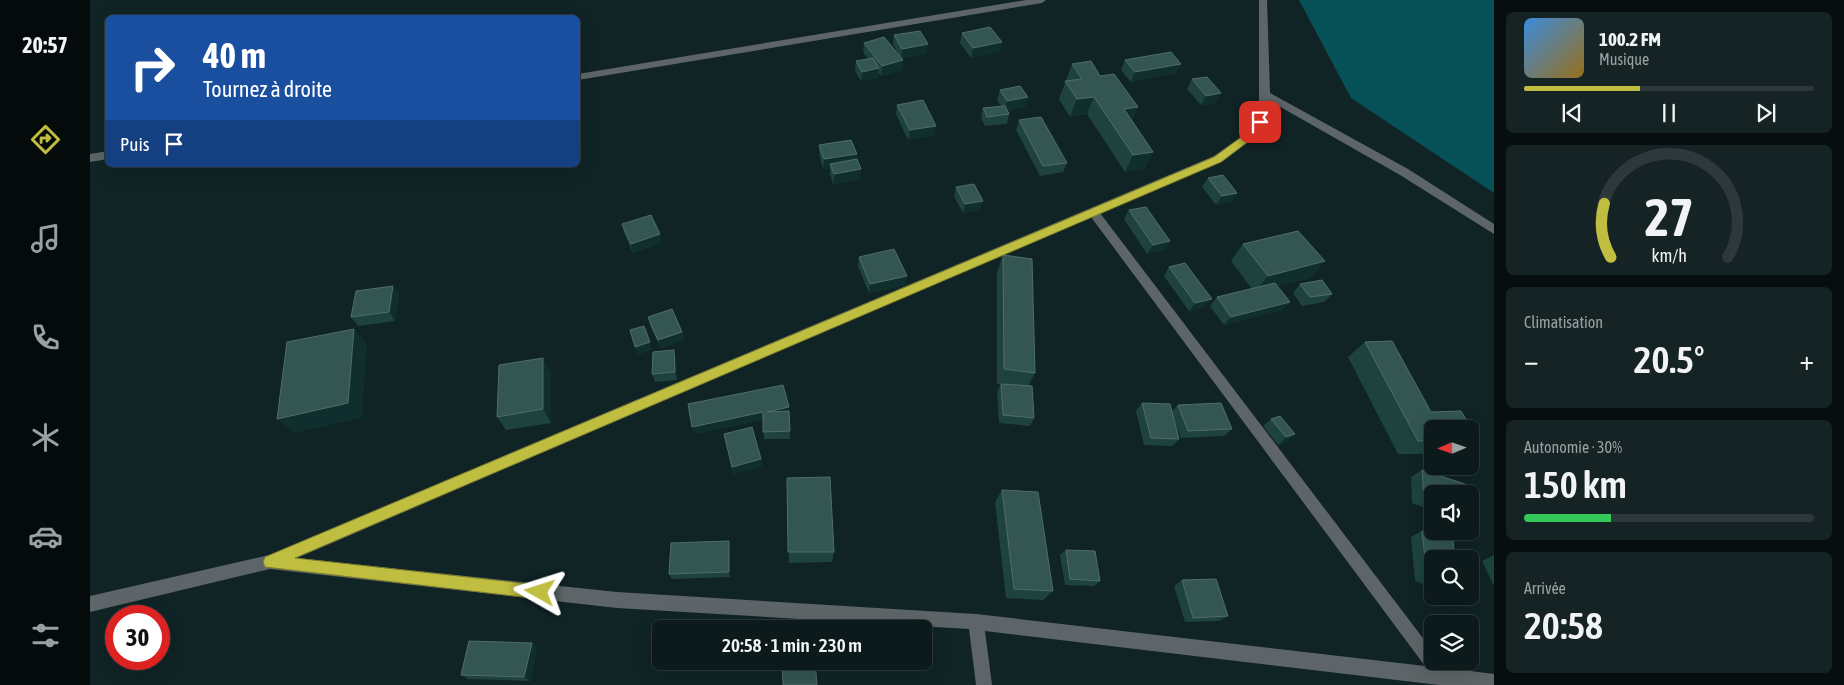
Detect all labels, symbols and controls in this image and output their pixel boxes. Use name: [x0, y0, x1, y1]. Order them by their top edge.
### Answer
text: 100.2 FM: [1599, 28, 1661, 50]
text: 20:57: [22, 32, 68, 58]
icon: right: [120, 35, 185, 100]
text: 40 m: [203, 35, 266, 75]
text: Musique: [1599, 50, 1649, 68]
text: Tournez à droite: [203, 76, 332, 102]
icon: previous: [1558, 99, 1586, 127]
icon: pause: [1655, 99, 1683, 127]
icon: next: [1752, 99, 1780, 127]
pin: [1239, 101, 1281, 143]
icon: arrive: [1246, 108, 1274, 136]
icon: directions: [28, 122, 63, 157]
icon: arrive: [160, 130, 188, 158]
text: Puis: [120, 133, 150, 155]
text: 27: [1645, 187, 1693, 247]
icon: music: [28, 221, 63, 256]
text: km/h: [1651, 245, 1687, 266]
text: Climatisation: [1524, 313, 1603, 331]
icon: phone: [28, 320, 63, 355]
text: 20.5°: [1634, 338, 1704, 381]
text: −: [1524, 344, 1539, 376]
text: +: [1799, 344, 1814, 376]
icon: climate: [28, 420, 63, 455]
north arrow: [1424, 420, 1479, 475]
map controls: [1424, 420, 1479, 670]
text: Autonomie · 30%: [1524, 438, 1622, 456]
text: 150 km: [1524, 463, 1627, 506]
button: sound: [1424, 485, 1479, 540]
icon: car: [28, 519, 63, 554]
button: search: [1424, 550, 1479, 605]
position arrow: [513, 565, 565, 617]
text: Arrivée: [1524, 579, 1566, 597]
text: 20:58: [1524, 604, 1603, 647]
speed limit sign: 30: [105, 605, 170, 670]
button: layers: [1424, 615, 1479, 670]
icon: filters: [28, 618, 63, 653]
text: 20:58 · 1 min · 230 m: [722, 634, 862, 656]

